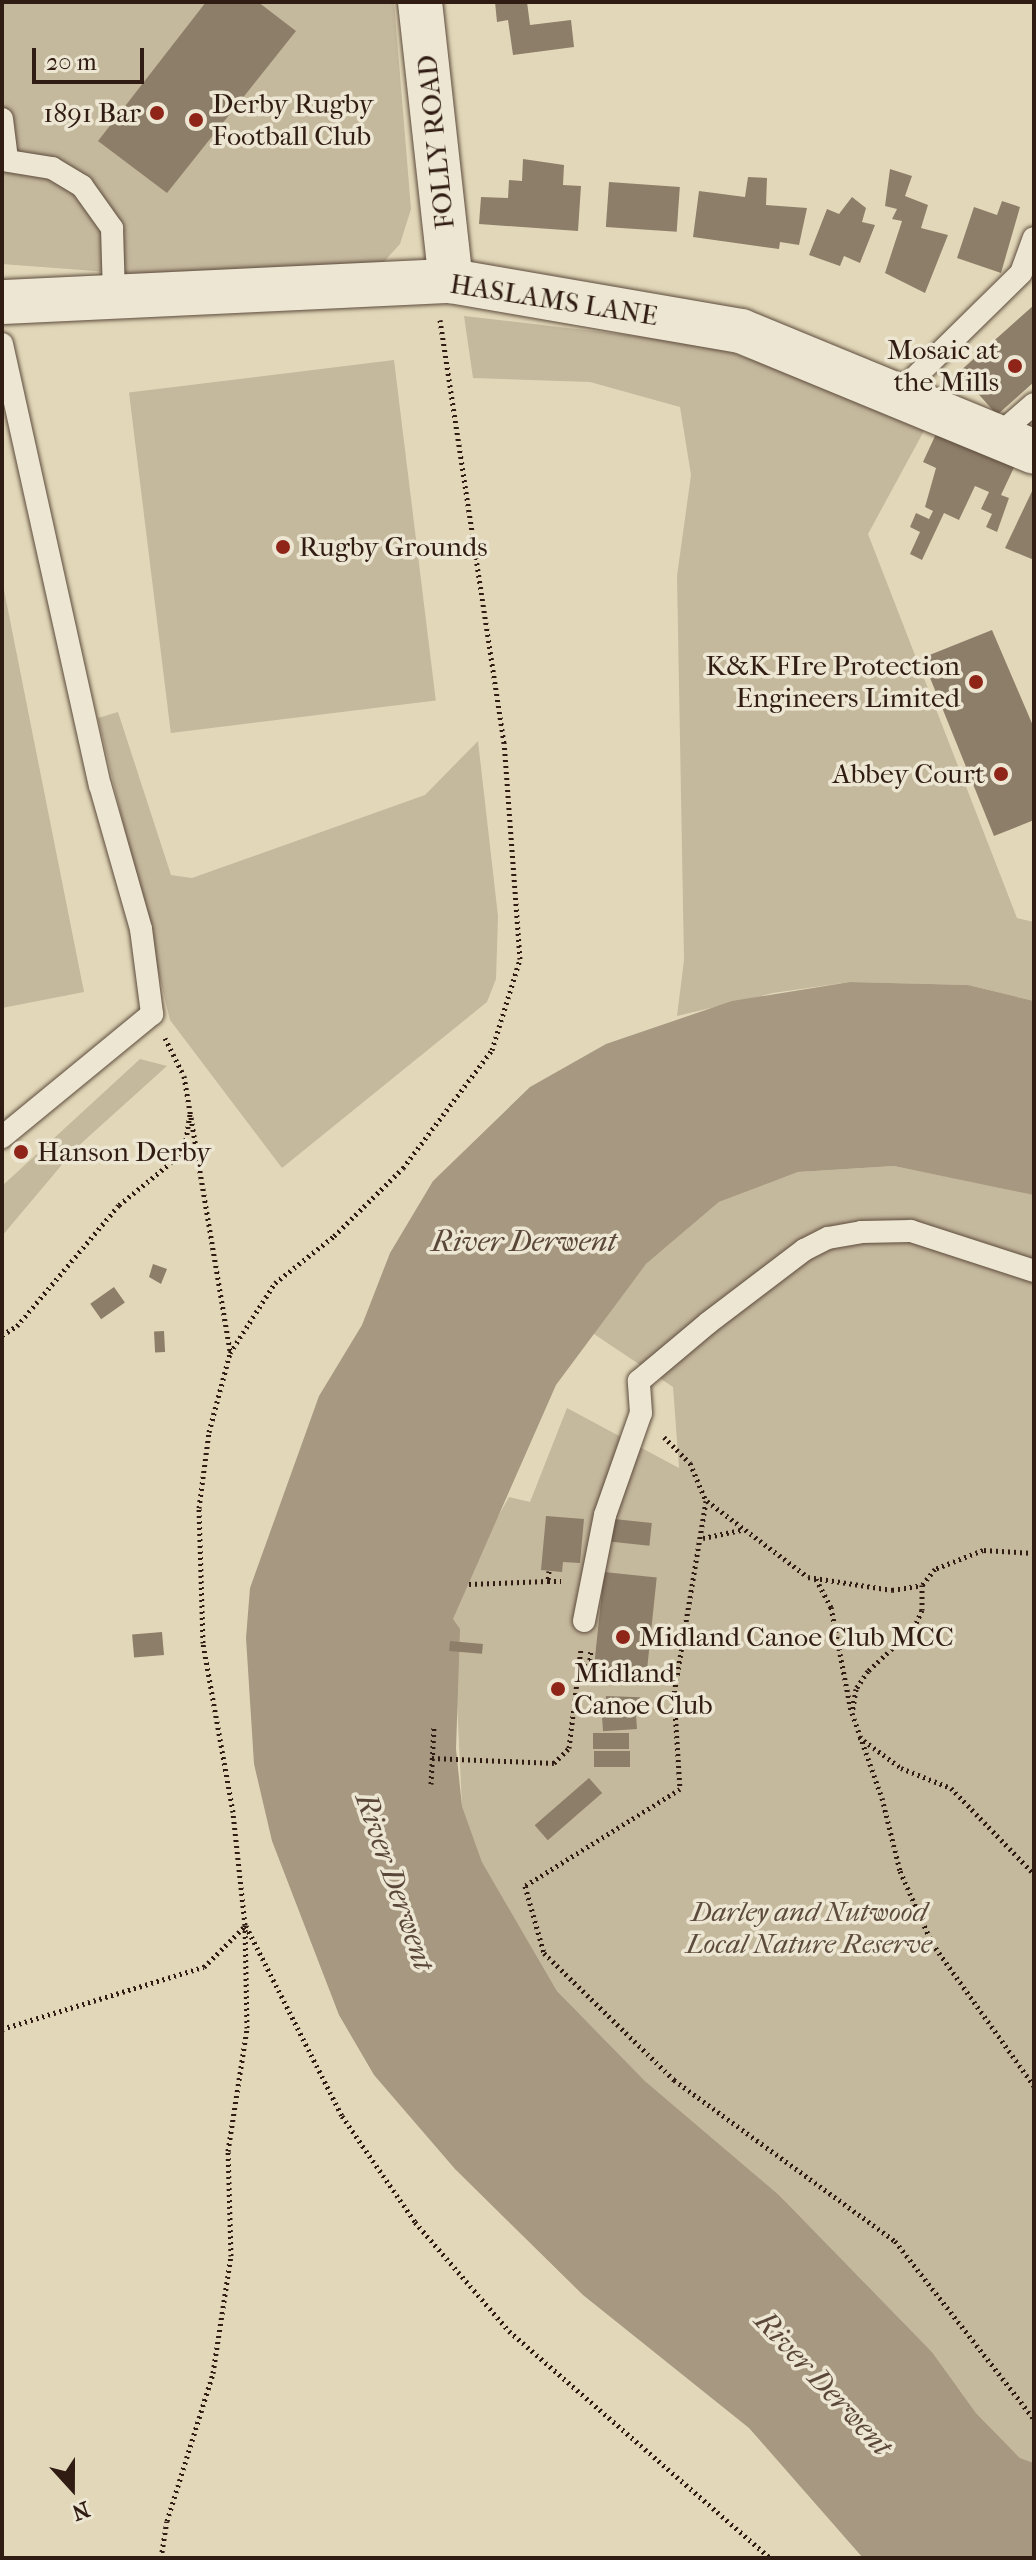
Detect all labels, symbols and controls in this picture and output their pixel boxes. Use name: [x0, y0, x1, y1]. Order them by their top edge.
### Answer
scale bar: [36, 32, 148, 82]
text: 20 m: [46, 48, 97, 76]
street label: FOLLY ROAD: [410, 53, 462, 231]
place label: Derby Rugby Football Club: [212, 87, 373, 153]
place label: 1891 Bar: [43, 96, 141, 130]
marker: 1891 Bar: [148, 104, 166, 122]
marker: Derby Rugby Football Club: [187, 111, 205, 129]
street label: HASLAMS LANE: [448, 267, 660, 333]
place label: Mosaic at the Mills: [887, 333, 999, 399]
marker: Mosaic at the Mills: [1006, 357, 1024, 375]
place label: Rugby Grounds: [299, 530, 488, 564]
marker: Rugby Grounds: [274, 538, 292, 556]
place label: K&K FIre Protection Engineers Limited: [706, 649, 960, 715]
marker: K&K FIre Protection Engineers Limited: [967, 673, 985, 691]
place label: Abbey Court: [833, 757, 985, 791]
marker: Abbey Court: [992, 765, 1010, 783]
place label: Hanson Derby: [37, 1135, 211, 1169]
marker: Hanson Derby: [12, 1143, 30, 1161]
water label: River Derwent: [431, 1224, 617, 1260]
place label: Midland Canoe Club MCC: [639, 1620, 954, 1654]
marker: Midland Canoe Club MCC: [614, 1628, 632, 1646]
place label: Midland Canoe Club: [574, 1656, 713, 1722]
marker: Midland Canoe Club: [549, 1680, 567, 1698]
water label: River Derwent: [347, 1789, 441, 1975]
park label: Darley and Nutwood Local Nature Reserve: [686, 1895, 932, 1961]
water label: River Derwent: [747, 2304, 899, 2464]
north arrow: [32, 2448, 112, 2528]
text: N: [68, 2495, 93, 2526]

